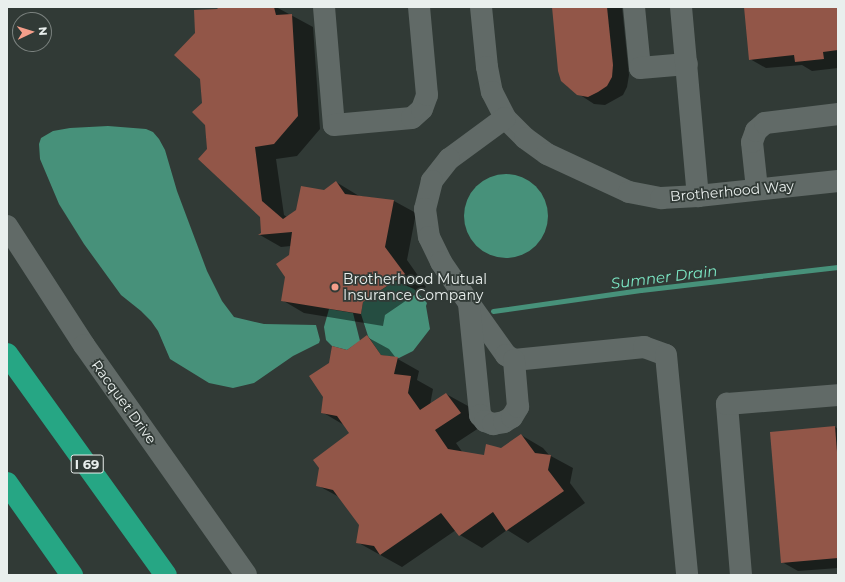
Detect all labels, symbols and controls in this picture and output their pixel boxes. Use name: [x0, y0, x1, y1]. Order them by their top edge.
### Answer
north arrow: [12, 12, 52, 52]
text: N: [36, 26, 50, 36]
street label: Brotherhood Way: [669, 177, 795, 205]
water label: Sumner Drain: [610, 262, 718, 292]
place label: Brotherhood Mutual Insurance Company: [343, 271, 487, 304]
marker: Brotherhood Mutual Insurance Company: [330, 282, 340, 292]
street label: Racquet Drive: [88, 357, 160, 447]
road number: I 69: [70, 453, 104, 475]

